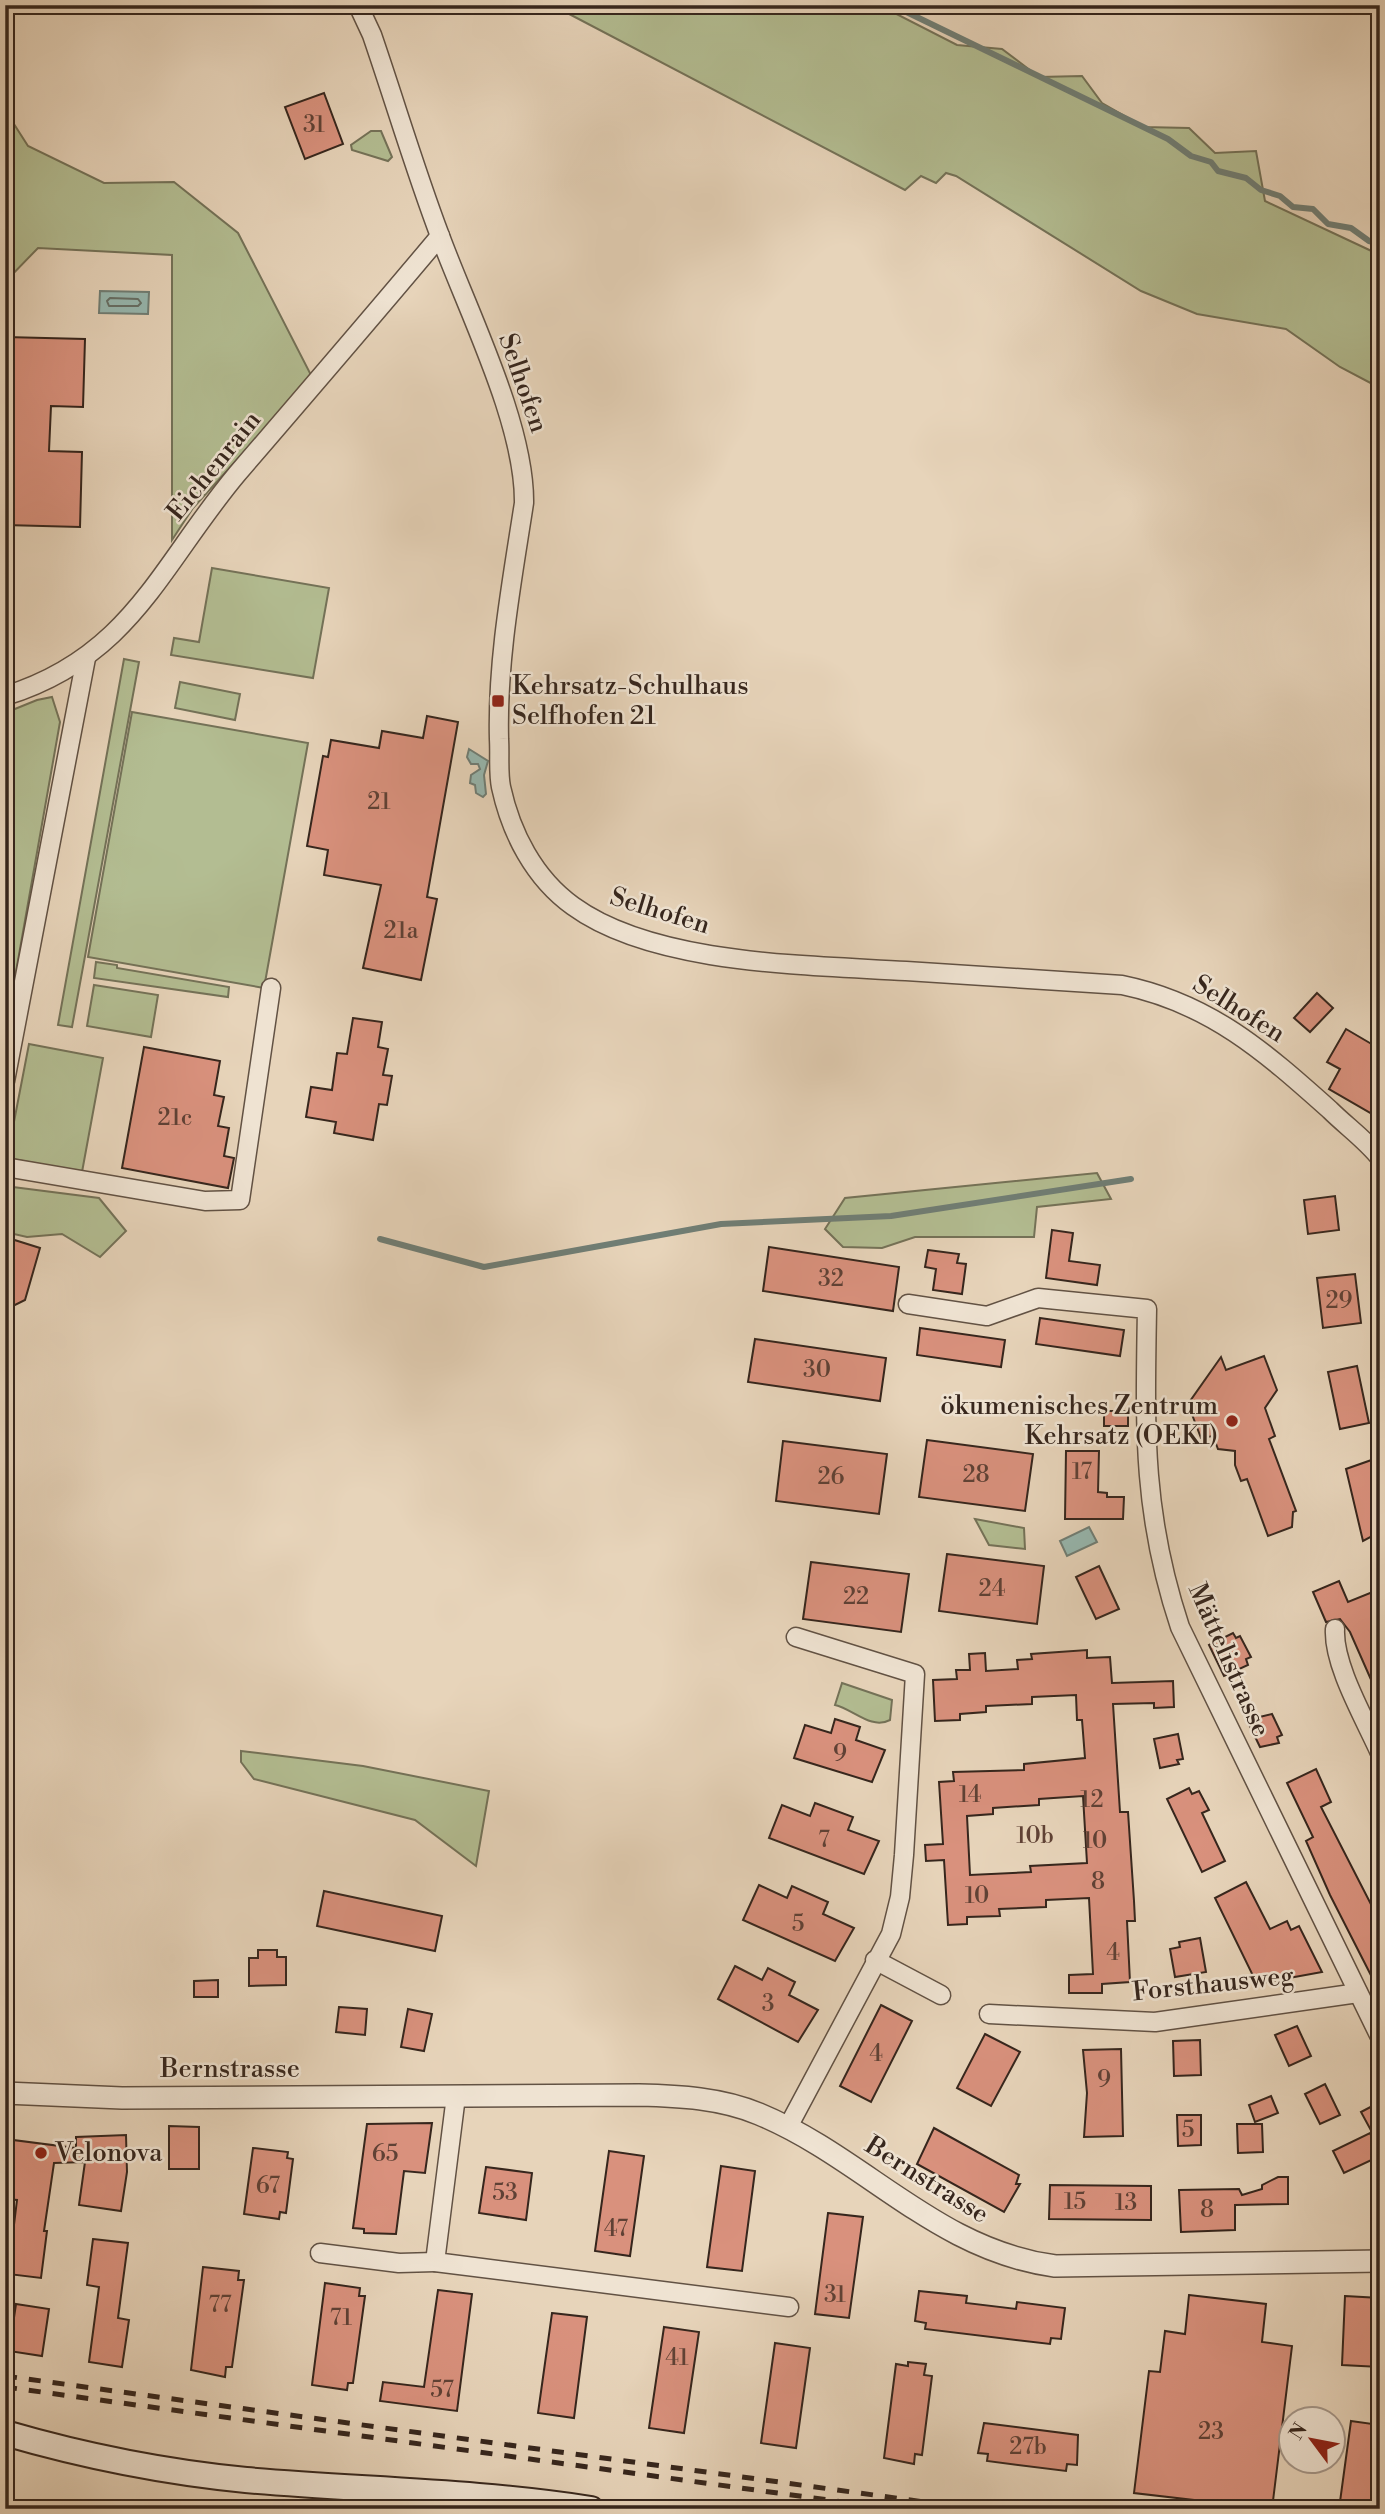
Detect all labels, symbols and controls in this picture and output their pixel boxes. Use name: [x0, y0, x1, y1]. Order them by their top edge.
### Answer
house number: 31: [303, 111, 325, 139]
street label: Selhofen: [491, 329, 555, 437]
street label: Eichenrain: [160, 405, 268, 527]
place label: Kehrsatz-Schulhaus Selfhofen 21: [512, 670, 749, 732]
marker: Kehrsatz-Schulhaus Selfhofen 21: [490, 693, 506, 709]
house number: 21: [367, 788, 391, 816]
street label: Selhofen: [606, 881, 714, 941]
house number: 21a: [384, 917, 419, 945]
street label: Selhofen: [1187, 968, 1291, 1050]
house number: 21c: [158, 1104, 192, 1132]
house number: 32: [818, 1265, 844, 1293]
house number: 29: [1325, 1287, 1353, 1315]
house number: 30: [803, 1356, 831, 1384]
place label: ökumenisches Zentrum Kehrsatz (OEKI): [940, 1390, 1218, 1452]
marker: ökumenisches Zentrum Kehrsatz (OEKI): [1224, 1413, 1240, 1429]
house number: 17: [1072, 1458, 1093, 1486]
house number: 28: [962, 1461, 990, 1489]
house number: 26: [817, 1463, 845, 1491]
house number: 24: [979, 1575, 1005, 1603]
street label: Mättelistrasse: [1181, 1578, 1277, 1742]
house number: 22: [843, 1583, 869, 1611]
house number: 9: [833, 1740, 847, 1768]
house number: 14: [959, 1781, 981, 1809]
house number: 12: [1080, 1786, 1104, 1814]
house number: 10b: [1016, 1822, 1054, 1850]
house number: 7: [818, 1826, 830, 1854]
house number: 10: [1083, 1827, 1107, 1855]
house number: 8: [1091, 1868, 1105, 1896]
house number: 10: [965, 1882, 989, 1910]
house number: 5: [792, 1910, 804, 1938]
house number: 4: [1106, 1939, 1120, 1967]
street label: Forsthausweg: [1131, 1960, 1296, 2008]
house number: 3: [762, 1990, 774, 2018]
house number: 4: [869, 2040, 883, 2068]
street label: Bernstrasse: [159, 2053, 300, 2085]
house number: 9: [1097, 2066, 1111, 2094]
house number: 5: [1182, 2116, 1194, 2144]
street label: Bernstrasse: [859, 2129, 995, 2231]
place label: Velonova: [54, 2137, 163, 2169]
house number: 65: [372, 2140, 398, 2168]
marker: Velonova: [33, 2145, 49, 2161]
house number: 67: [256, 2172, 281, 2200]
house number: 53: [492, 2179, 518, 2207]
house number: 15: [1064, 2188, 1086, 2216]
house number: 13: [1115, 2189, 1137, 2217]
house number: 8: [1200, 2196, 1214, 2224]
house number: 47: [604, 2215, 629, 2243]
house number: 31: [824, 2281, 846, 2309]
house number: 77: [208, 2291, 232, 2319]
house number: 71: [330, 2304, 352, 2332]
house number: 41: [665, 2344, 689, 2372]
house number: 57: [430, 2376, 454, 2404]
north arrow: [1276, 2406, 1346, 2476]
house number: 23: [1198, 2418, 1224, 2446]
text: N: [1284, 2419, 1313, 2444]
house number: 27b: [1009, 2433, 1047, 2461]

